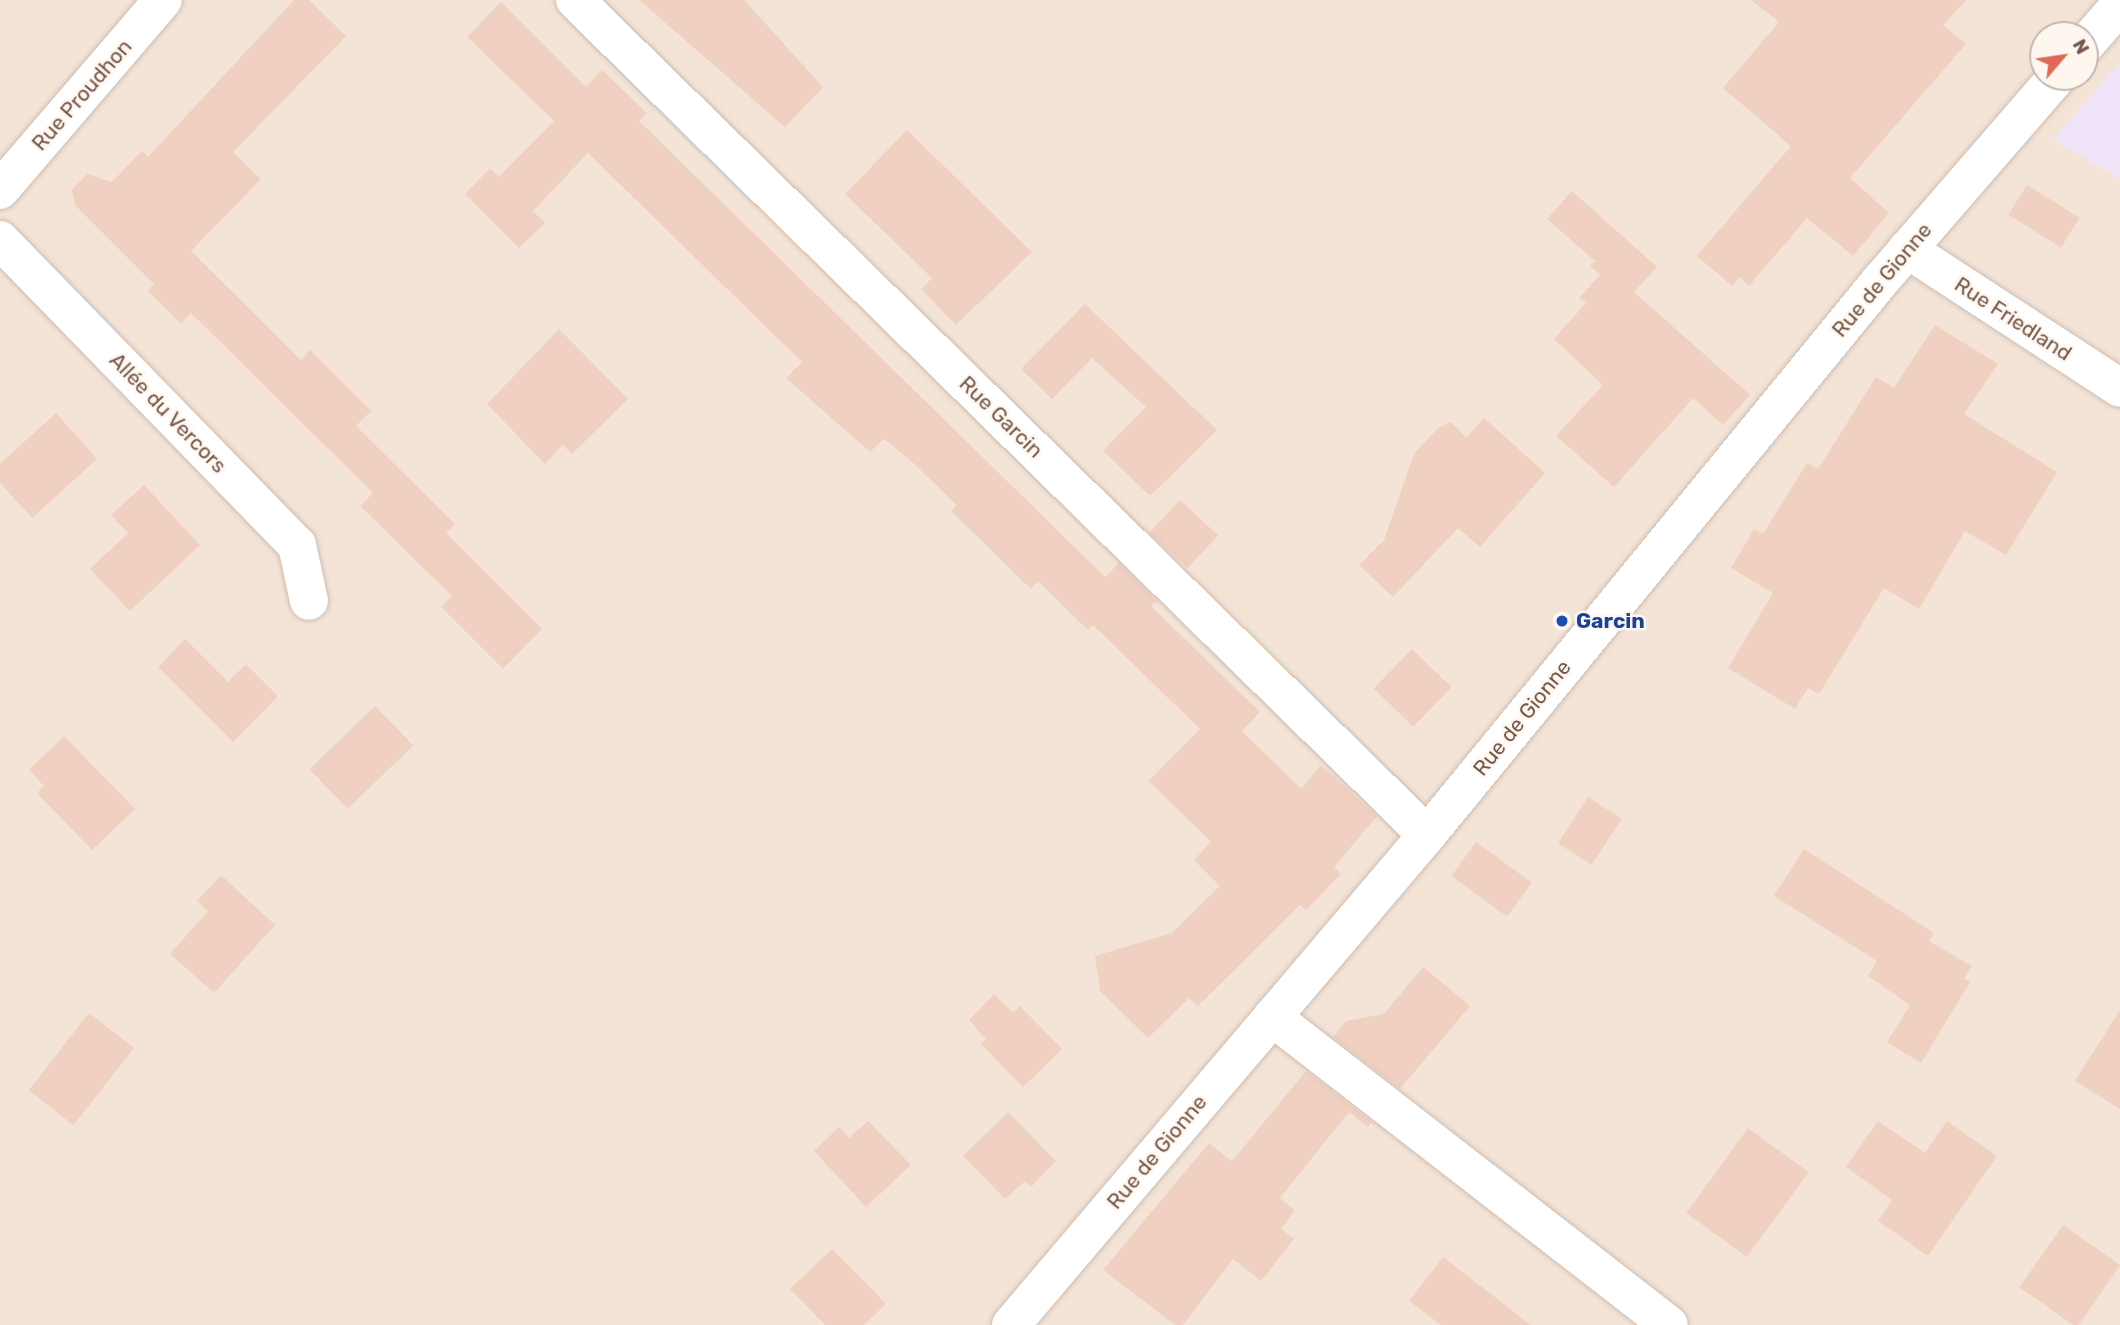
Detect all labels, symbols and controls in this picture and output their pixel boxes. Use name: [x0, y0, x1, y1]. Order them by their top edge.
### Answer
north arrow: [2029, 21, 2099, 91]
street label: Rue Proudhon: [27, 34, 137, 156]
text: N: [2068, 35, 2094, 58]
street label: Rue de Gionne: [1827, 218, 1937, 342]
street label: Rue Friedland: [1950, 272, 2076, 366]
street label: Allée du Vercors: [104, 348, 232, 478]
street label: Rue Garcin: [954, 371, 1048, 463]
place label: Garcin: [1576, 608, 1645, 634]
marker: Garcin: [1554, 613, 1570, 629]
street label: Rue de Gionne: [1468, 655, 1576, 781]
street label: Rue de Gionne: [1102, 1090, 1212, 1214]

